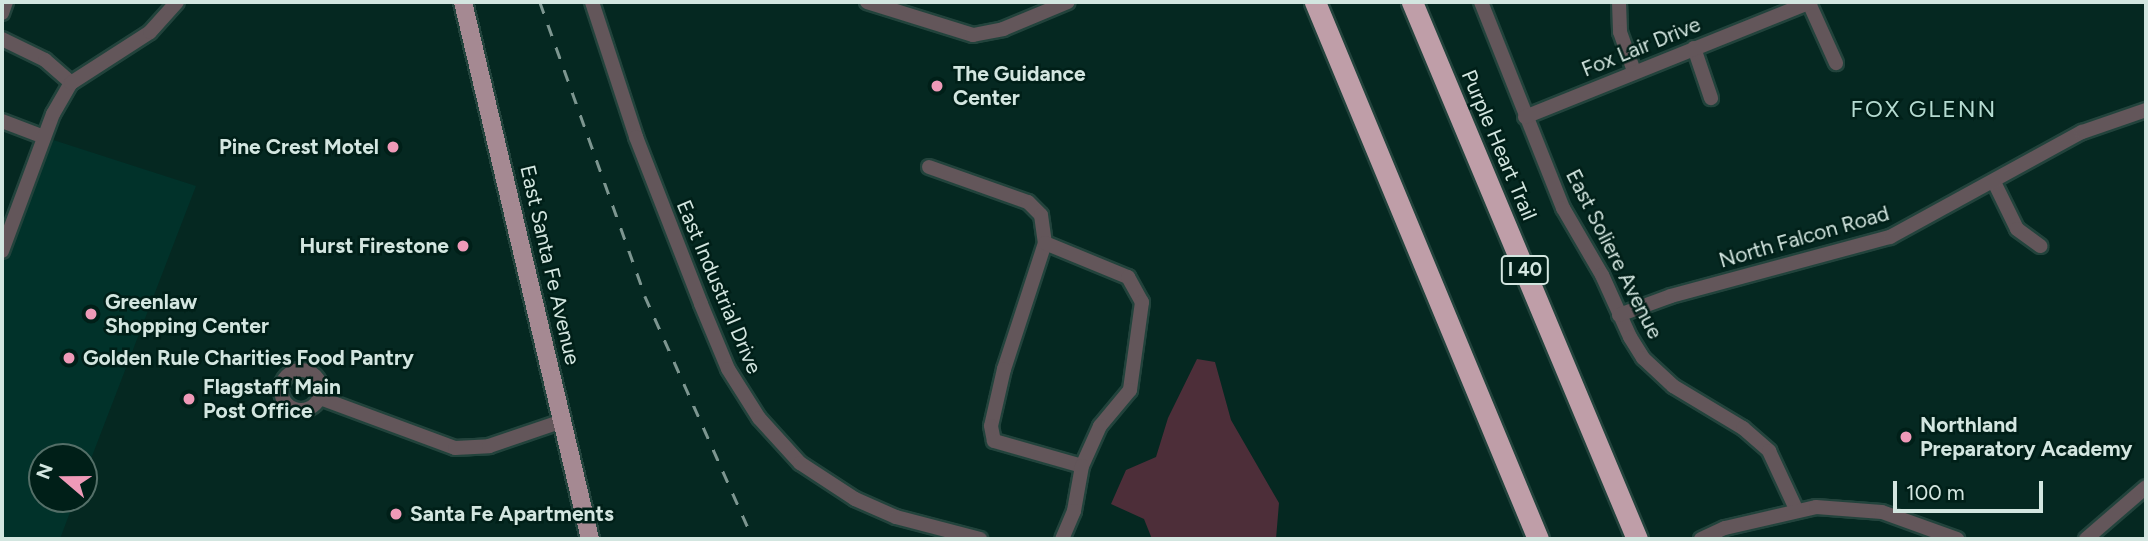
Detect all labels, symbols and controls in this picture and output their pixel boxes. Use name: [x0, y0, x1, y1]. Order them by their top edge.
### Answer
street label: Fox Lair Drive: [1578, 12, 1704, 82]
place label: The Guidance Center: [953, 61, 1086, 111]
street label: Purple Heart Trail: [1456, 66, 1542, 224]
marker: The Guidance Center: [927, 76, 947, 96]
district label: FOX GLENN: [1852, 95, 1996, 123]
place label: Pine Crest Motel: [219, 134, 379, 160]
marker: Pine Crest Motel: [385, 139, 401, 155]
street label: East Santa Fe Avenue: [515, 163, 585, 367]
street label: East Soliere Avenue: [1560, 165, 1668, 343]
street label: East Industrial Drive: [671, 196, 767, 378]
street label: North Falcon Road: [1716, 201, 1892, 273]
place label: Hurst Firestone: [300, 233, 449, 259]
marker: Hurst Firestone: [455, 238, 471, 254]
road number: I 40: [1500, 254, 1550, 286]
place label: Greenlaw Shopping Center: [105, 289, 269, 339]
marker: Greenlaw Shopping Center: [83, 306, 99, 322]
place label: Golden Rule Charities Food Pantry: [83, 345, 414, 371]
marker: Golden Rule Charities Food Pantry: [61, 350, 77, 366]
place label: Flagstaff Main Post Office: [203, 374, 341, 424]
marker: Flagstaff Main Post Office: [181, 391, 197, 407]
place label: Northland Preparatory Academy: [1920, 412, 2132, 462]
marker: Northland Preparatory Academy: [1898, 429, 1914, 445]
north arrow: [28, 443, 98, 513]
text: N: [31, 460, 58, 482]
scale bar: [1896, 468, 2046, 512]
text: 100 m: [1906, 480, 1965, 505]
place label: Santa Fe Apartments: [410, 501, 614, 527]
marker: Santa Fe Apartments: [388, 506, 404, 522]

